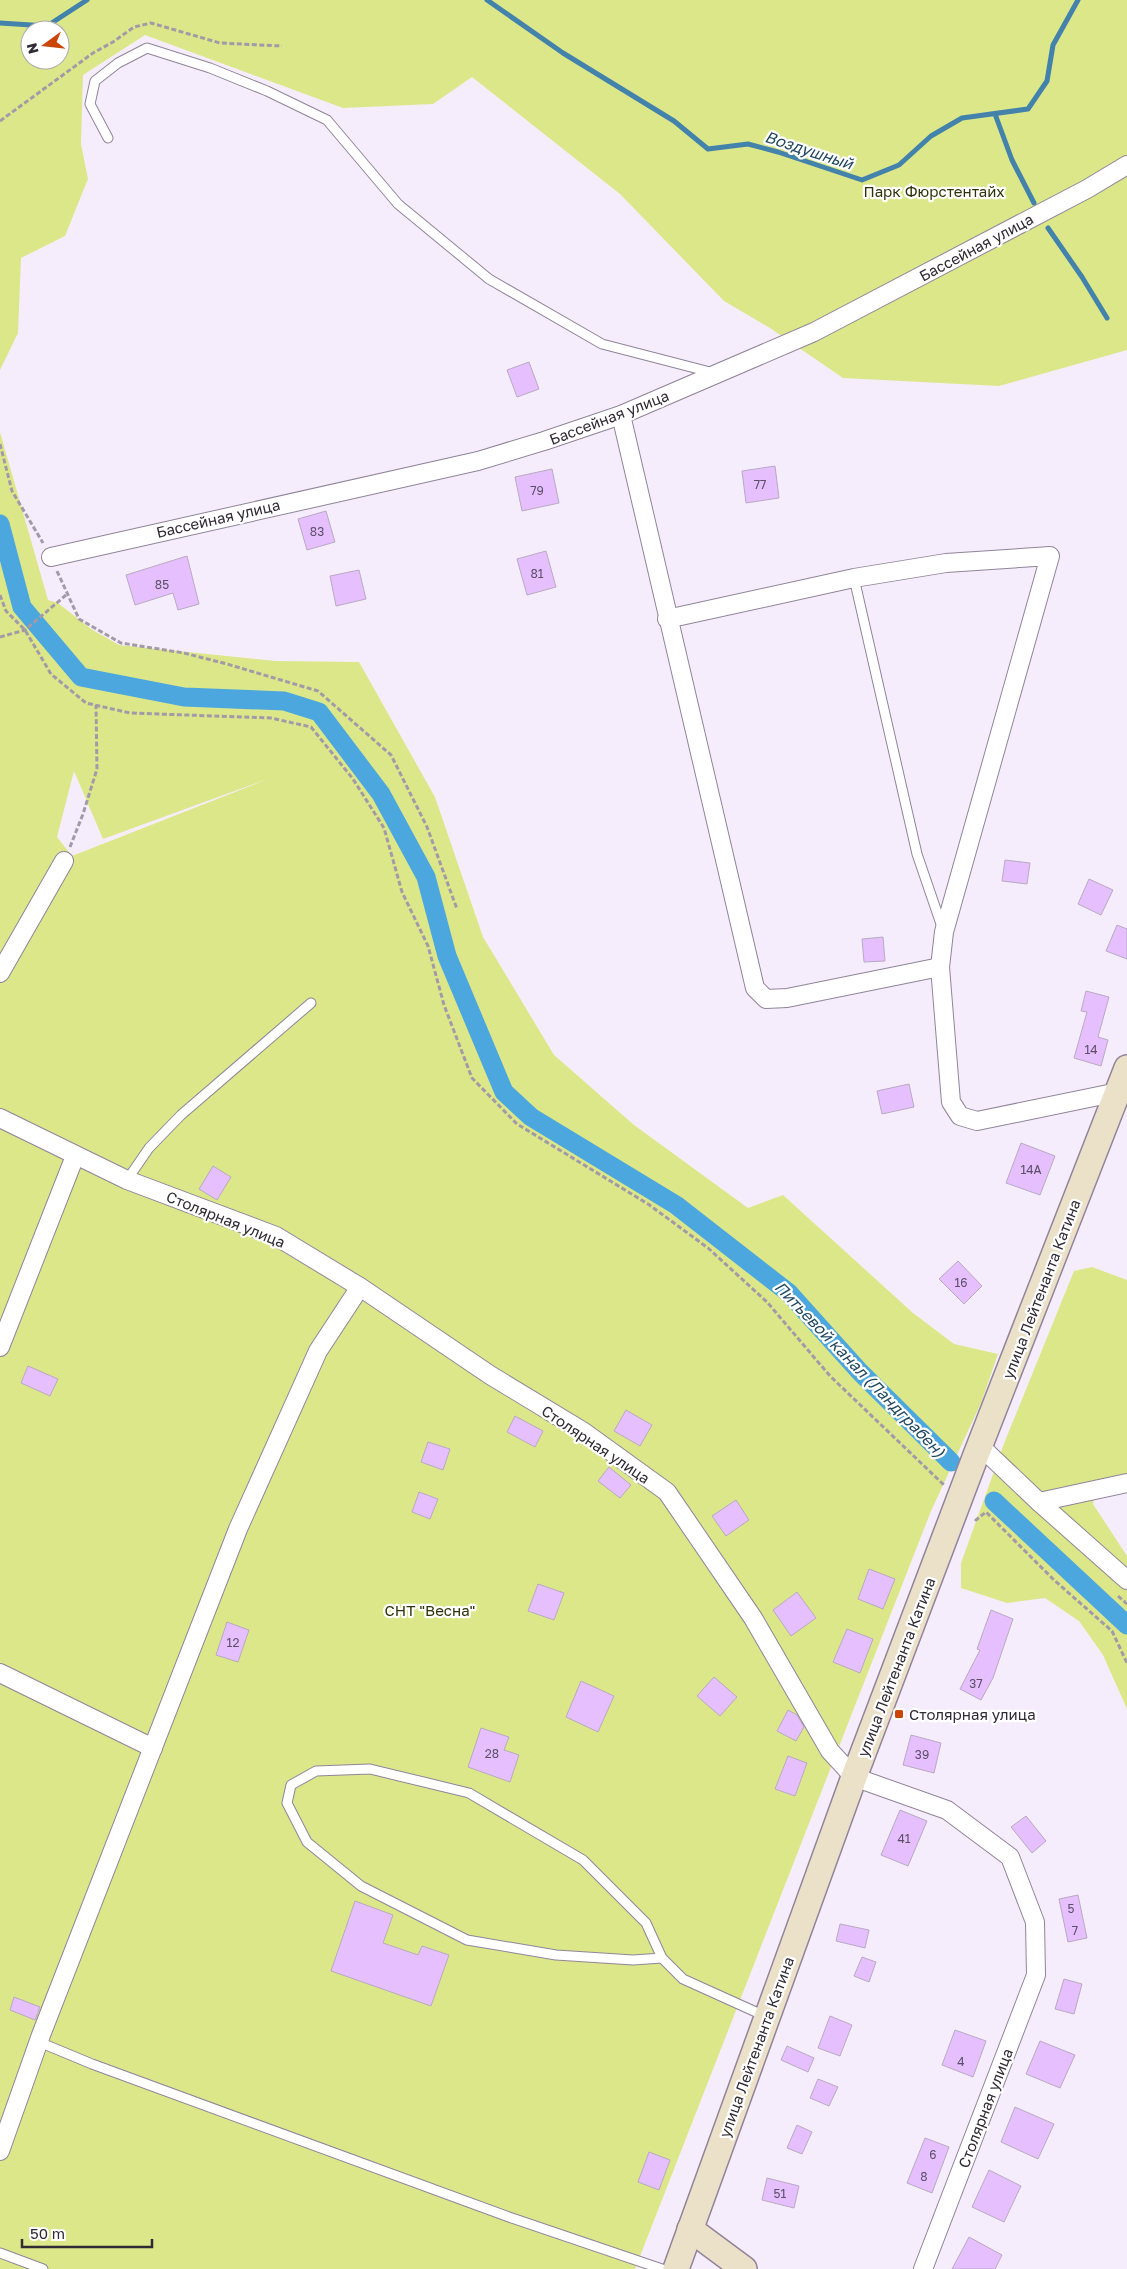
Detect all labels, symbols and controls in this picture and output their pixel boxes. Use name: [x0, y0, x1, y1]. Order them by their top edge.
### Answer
north arrow: [20, 20, 70, 70]
text: N: [22, 41, 42, 56]
water label: Воздушный: [762, 126, 857, 174]
park label: Парк Фюрстентайх: [863, 182, 1005, 200]
street label: Бассейная улица: [916, 209, 1036, 285]
street label: Бассейная улица: [547, 386, 671, 448]
house number: 77: [754, 477, 766, 492]
house number: 79: [530, 483, 544, 498]
street label: Бассейная улица: [154, 495, 282, 541]
house number: 83: [310, 524, 324, 539]
house number: 81: [530, 566, 544, 581]
house number: 85: [155, 577, 169, 592]
house number: 14: [1084, 1042, 1098, 1057]
house number: 14А: [1020, 1162, 1042, 1177]
street label: Столярная улица: [164, 1187, 288, 1251]
street label: улица Лейтенанта Катина: [998, 1197, 1084, 1381]
house number: 16: [954, 1275, 968, 1290]
water label: Питьевой канал (Ландграбен): [771, 1277, 950, 1462]
street label: Столярная улица: [538, 1401, 654, 1487]
street label: улица Лейтенанта Катина: [853, 1575, 939, 1759]
park label: СНТ "Весна": [385, 1601, 475, 1619]
house number: 12: [227, 1635, 239, 1650]
house number: 37: [969, 1676, 983, 1691]
place label: Столярная улица: [909, 1705, 1036, 1723]
marker: Столярная улица: [893, 1708, 905, 1720]
house number: 28: [485, 1746, 499, 1761]
house number: 39: [915, 1747, 929, 1762]
house number: 41: [897, 1831, 911, 1846]
house number: 5: [1068, 1901, 1075, 1916]
house number: 7: [1072, 1923, 1078, 1938]
street label: улица Лейтенанта Катина: [715, 1954, 797, 2140]
street label: Столярная улица: [954, 2046, 1016, 2170]
house number: 4: [957, 2054, 965, 2069]
house number: 6: [929, 2147, 937, 2162]
house number: 8: [920, 2169, 928, 2184]
house number: 51: [774, 2186, 787, 2201]
scale bar: [22, 2216, 152, 2248]
text: 50 m: [30, 2224, 65, 2242]

